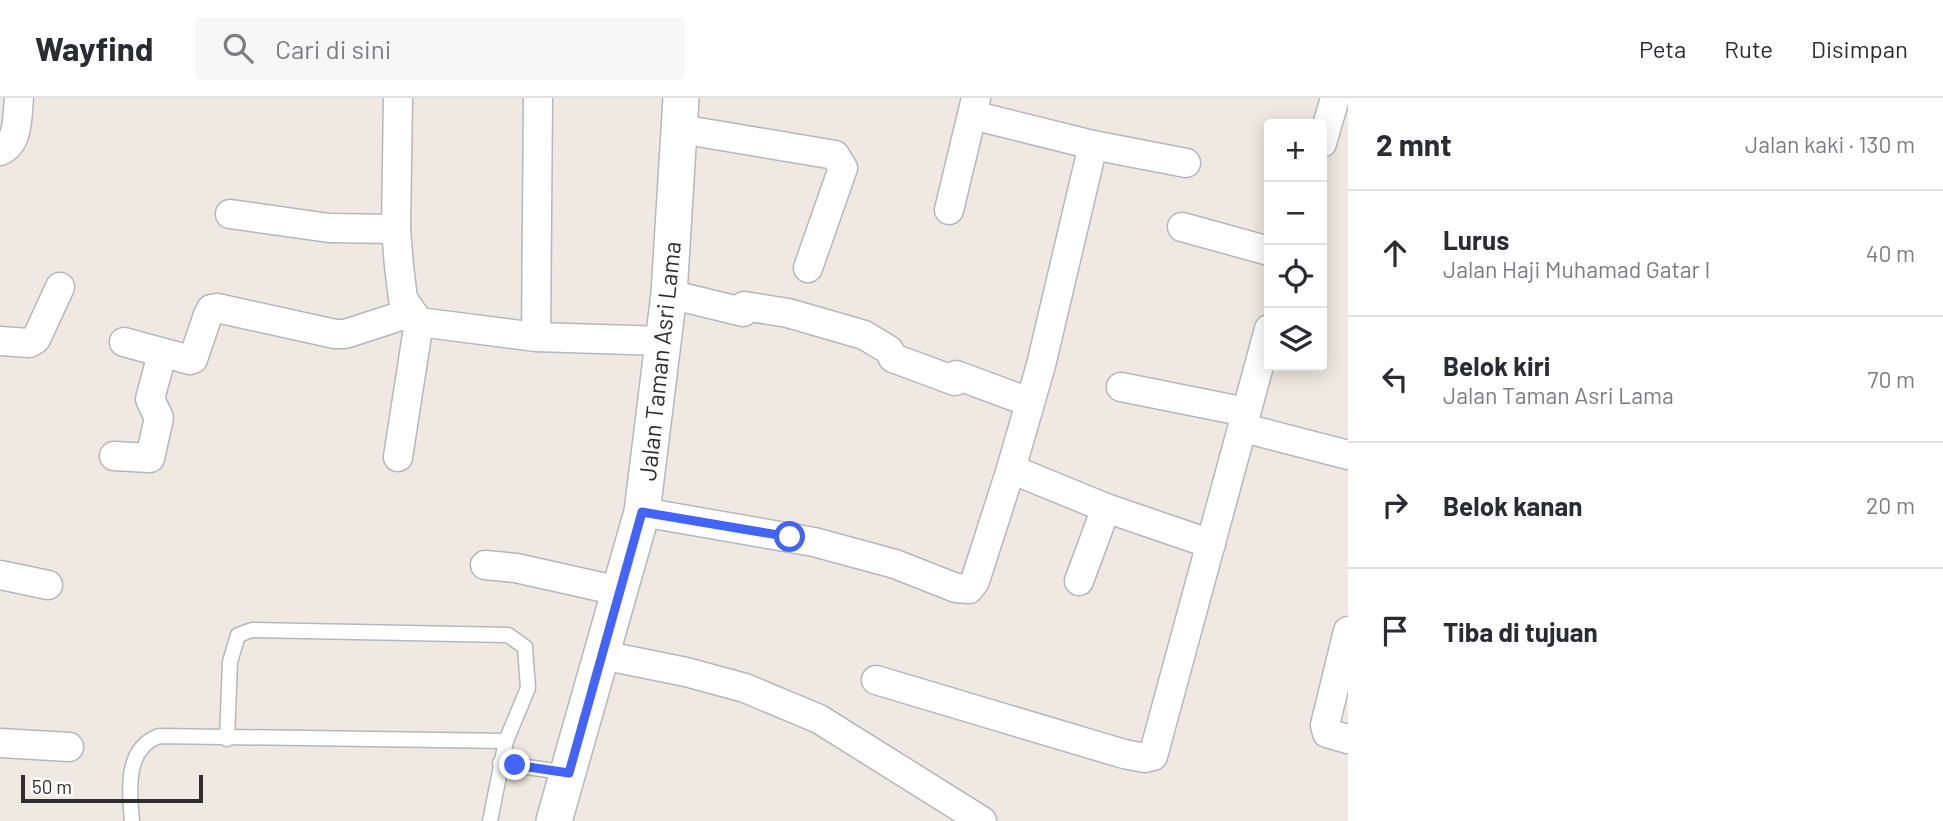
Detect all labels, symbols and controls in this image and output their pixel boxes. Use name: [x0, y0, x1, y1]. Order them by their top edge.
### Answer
search box: [195, 17, 685, 80]
text: Wayfind: [35, 28, 153, 68]
icon: search: [219, 29, 257, 67]
text: Cari di sini: [275, 33, 391, 64]
text: Peta: [1639, 34, 1686, 63]
text: Rute: [1724, 34, 1773, 63]
text: Disimpan: [1811, 34, 1908, 63]
map controls: [1264, 119, 1327, 371]
button: +: [1264, 119, 1327, 182]
text: 2 mnt: [1376, 126, 1452, 162]
text: Jalan kaki · 130 m: [1745, 130, 1915, 158]
button: −: [1264, 182, 1327, 245]
text: Lurus: [1443, 224, 1509, 255]
icon: ahead: [1376, 234, 1414, 272]
text: 40 m: [1866, 239, 1915, 267]
street label: Jalan Taman Asri Lama: [632, 240, 686, 482]
button: locate: [1264, 245, 1327, 308]
text: Jalan Haji Muhamad Gatar I: [1443, 255, 1710, 283]
button: layers: [1264, 308, 1327, 371]
text: Belok kiri: [1443, 350, 1550, 381]
icon: left: [1376, 360, 1414, 398]
text: 70 m: [1868, 365, 1915, 393]
text: Jalan Taman Asri Lama: [1443, 381, 1674, 409]
icon: right: [1376, 486, 1414, 524]
text: Belok kanan: [1443, 490, 1582, 521]
text: 20 m: [1866, 491, 1915, 519]
route start: [774, 521, 805, 552]
icon: arrive: [1376, 612, 1414, 650]
text: Tiba di tujuan: [1443, 616, 1598, 647]
route end: [499, 749, 530, 780]
scale bar: [21, 772, 203, 804]
text: 50 m: [32, 775, 72, 798]

